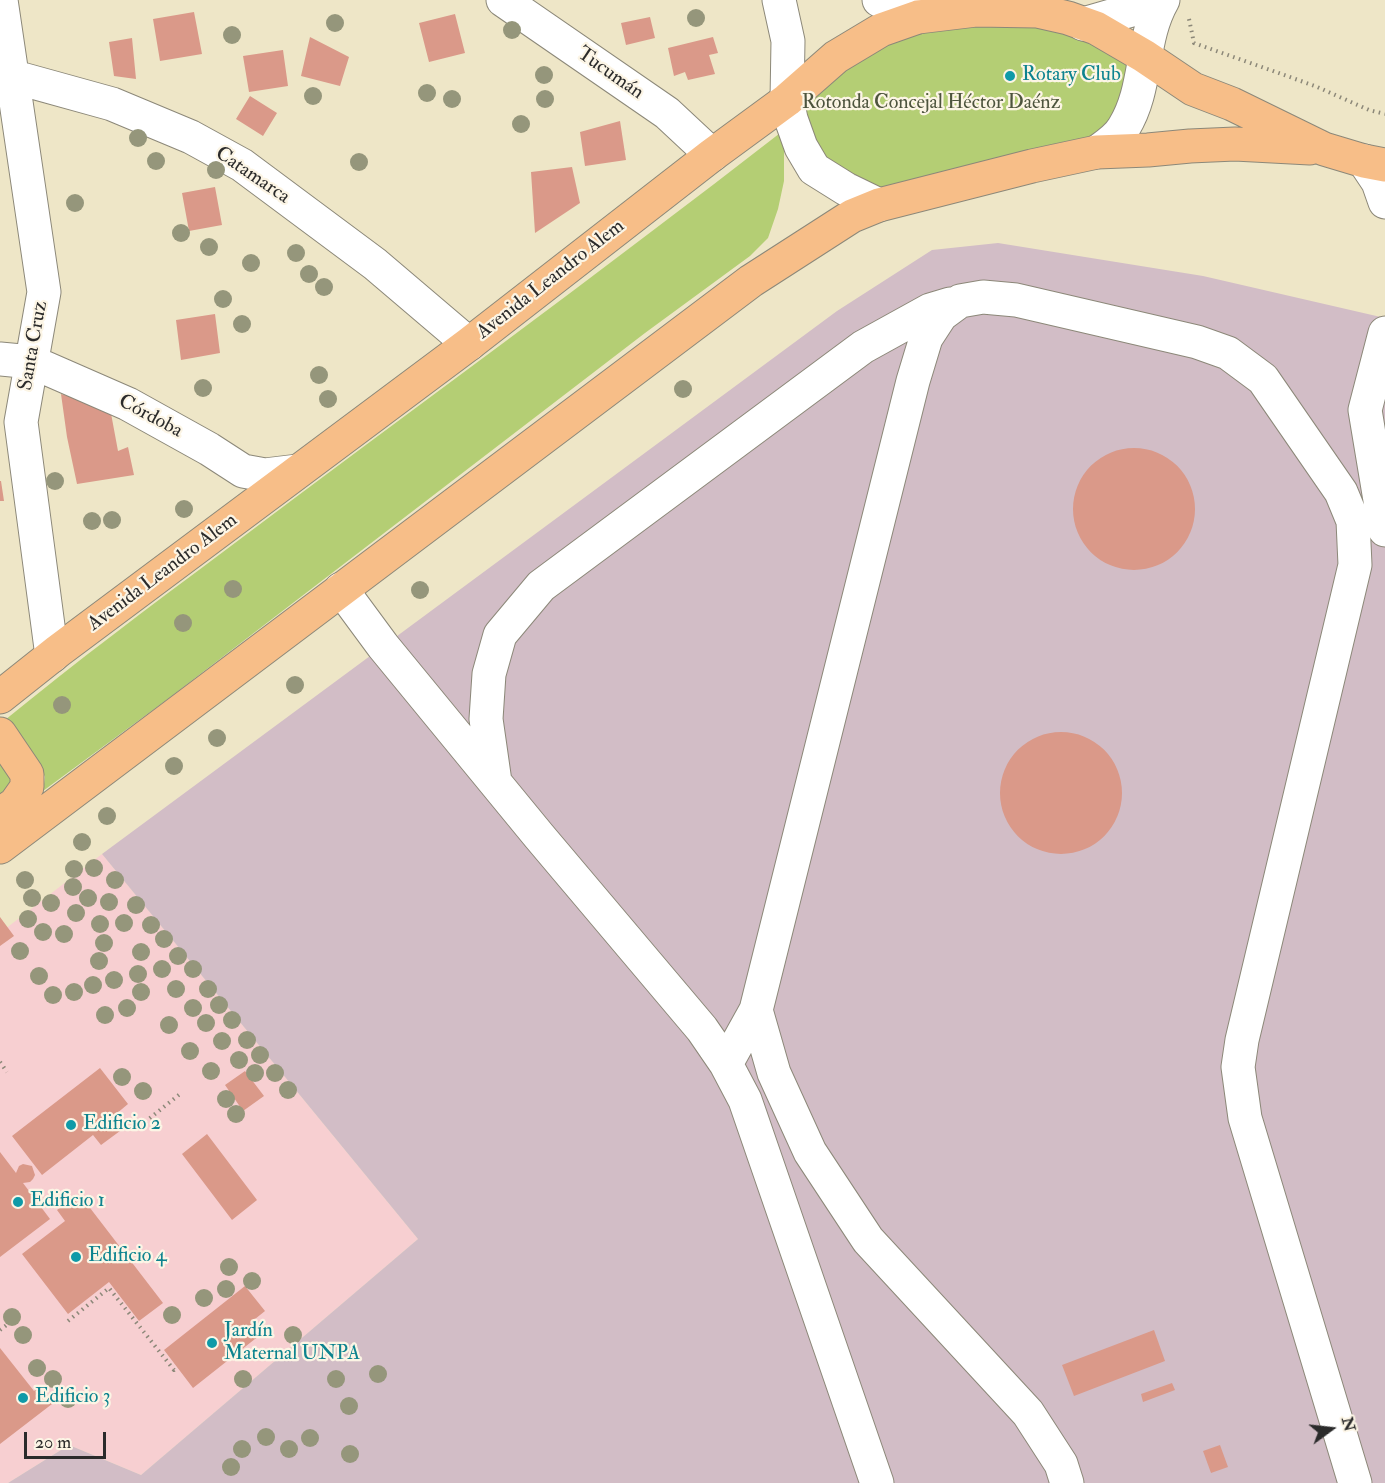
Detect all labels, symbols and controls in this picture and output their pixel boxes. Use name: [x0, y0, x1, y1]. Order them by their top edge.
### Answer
street label: Tucumán: [572, 42, 648, 106]
place label: Rotary Club: [1022, 64, 1121, 88]
marker: Rotary Club: [1003, 69, 1017, 83]
park label: Rotonda Concejal Héctor Daénz: [802, 92, 1060, 116]
street label: Catamarca: [210, 142, 294, 210]
street label: Avenida Leandro Alem: [472, 215, 630, 345]
street label: Santa Cruz: [14, 299, 54, 393]
street label: Córdoba: [114, 390, 186, 444]
street label: Avenida Leandro Alem: [84, 509, 242, 637]
place label: Edificio 2: [83, 1113, 161, 1137]
marker: Edificio 2: [64, 1118, 78, 1132]
place label: Edificio 1: [30, 1190, 105, 1214]
marker: Edificio 1: [11, 1195, 25, 1209]
place label: Edificio 4: [88, 1245, 166, 1269]
marker: Edificio 4: [69, 1250, 83, 1264]
place label: Jardín Maternal UNPA: [224, 1320, 360, 1367]
marker: Jardín Maternal UNPA: [205, 1336, 219, 1350]
place label: Edificio 3: [35, 1386, 110, 1410]
marker: Edificio 3: [16, 1391, 30, 1405]
north arrow: [1301, 1399, 1361, 1459]
text: N: [1337, 1415, 1360, 1434]
scale bar: [27, 1420, 110, 1458]
text: 20 m: [35, 1431, 71, 1454]

